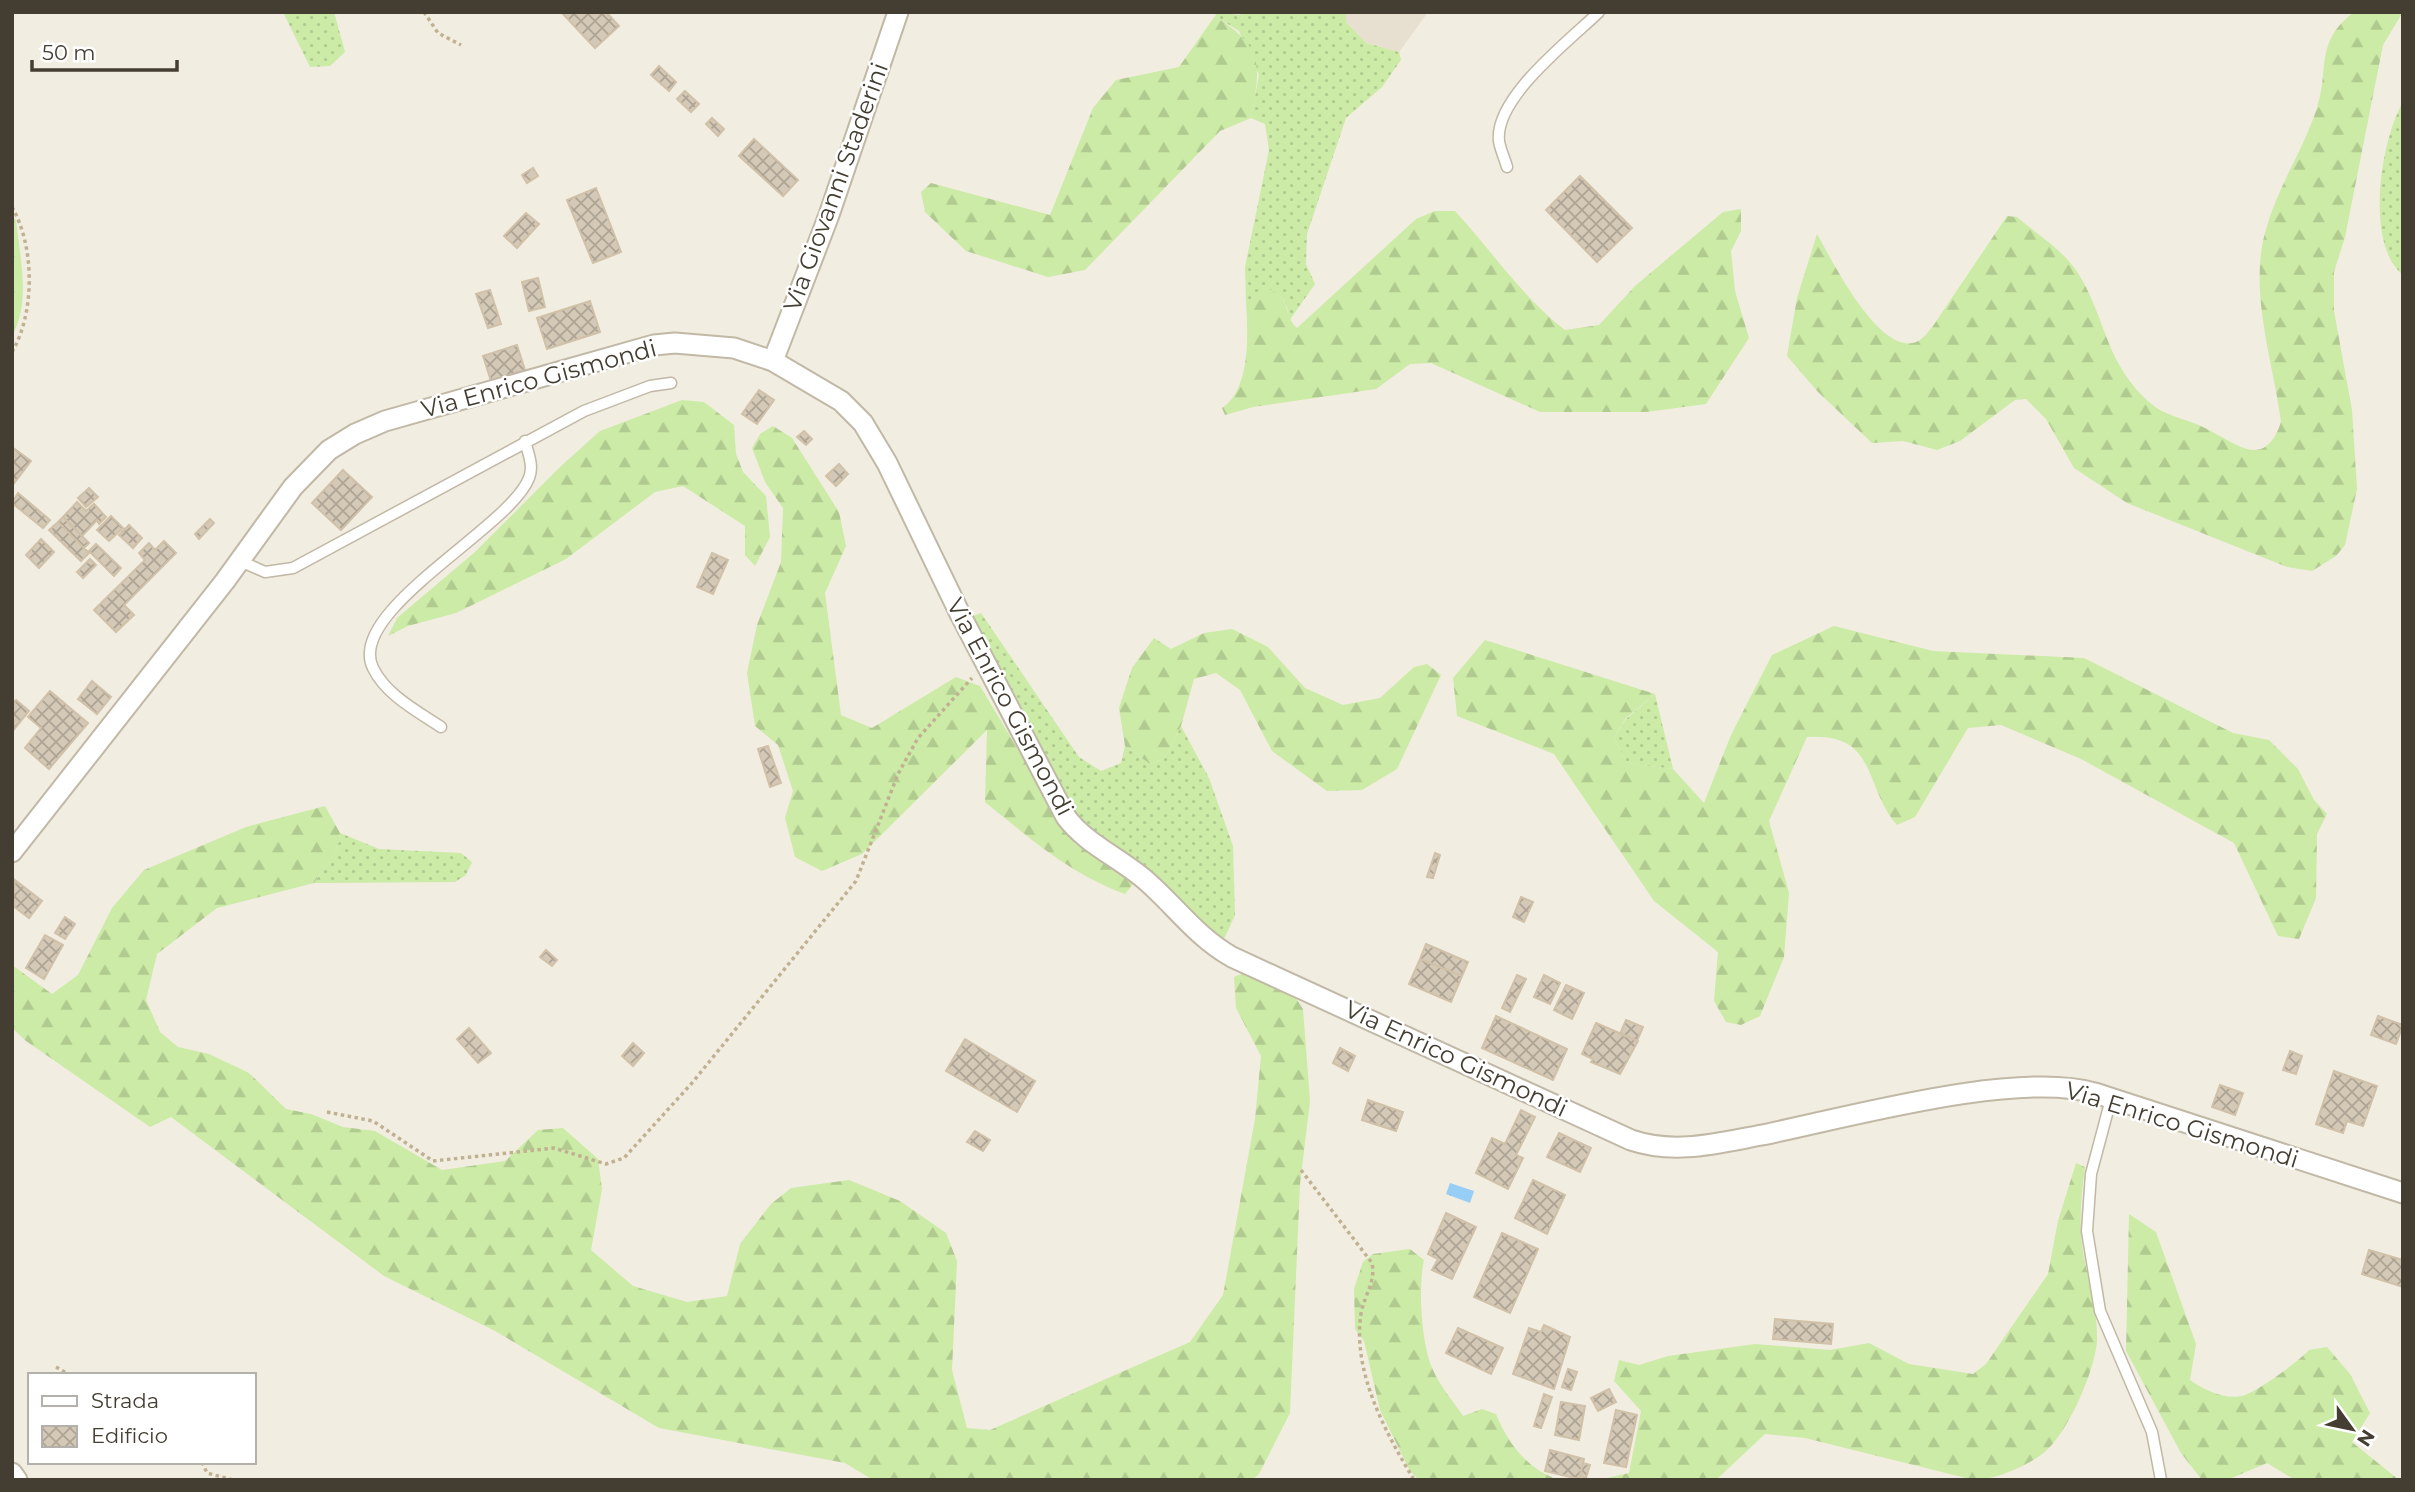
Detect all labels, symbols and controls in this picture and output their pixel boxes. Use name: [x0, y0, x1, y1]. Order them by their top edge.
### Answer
scale bar: [32, 28, 177, 72]
text: 50 m: [42, 40, 96, 65]
street label: Via Giovanni Staderini: [777, 59, 894, 315]
street label: Via Enrico Gismondi: [418, 333, 660, 424]
street label: Via Enrico Gismondi: [941, 593, 1080, 821]
street label: Via Enrico Gismondi: [1340, 994, 1572, 1123]
street label: Via Enrico Gismondi: [2062, 1075, 2302, 1174]
legend: [28, 1373, 256, 1464]
text: Strada: [91, 1388, 159, 1413]
north arrow: [2317, 1394, 2387, 1464]
text: Edificio: [91, 1423, 168, 1448]
text: N: [2352, 1425, 2380, 1451]

